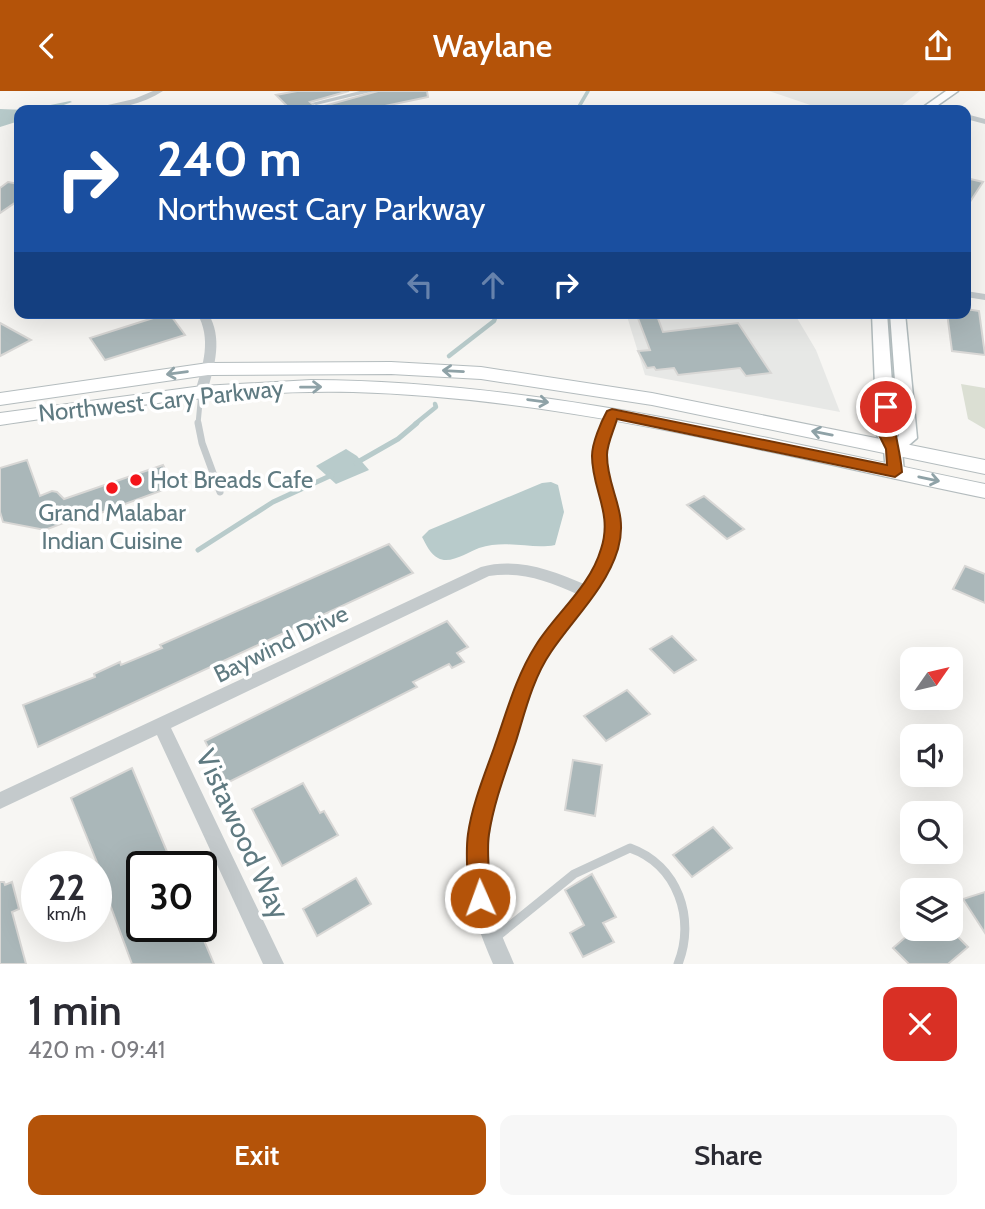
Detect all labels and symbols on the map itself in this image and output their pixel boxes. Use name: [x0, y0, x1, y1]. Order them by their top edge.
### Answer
one-way arrow: [442, 365, 465, 378]
one-way arrow: [166, 367, 189, 380]
street label: Northwest Cary Parkway: [37, 373, 285, 428]
pin: [856, 377, 916, 437]
one-way arrow: [300, 380, 323, 394]
one-way arrow: [526, 395, 549, 408]
one-way arrow: [811, 426, 834, 439]
place label: Hot Breads Cafe: [150, 465, 313, 494]
marker: Hot Breads Cafe: [128, 472, 144, 488]
one-way arrow: [917, 472, 940, 486]
marker: Grand Malabar Indian Cuisine: [104, 480, 120, 496]
place label: Grand Malabar Indian Cuisine: [38, 498, 186, 555]
street label: Baywind Drive: [209, 599, 353, 689]
north arrow: [900, 647, 962, 711]
street label: Vistawood Way: [189, 744, 297, 924]
speed limit sign: 30: [126, 851, 217, 942]
position arrow: [443, 861, 517, 935]

